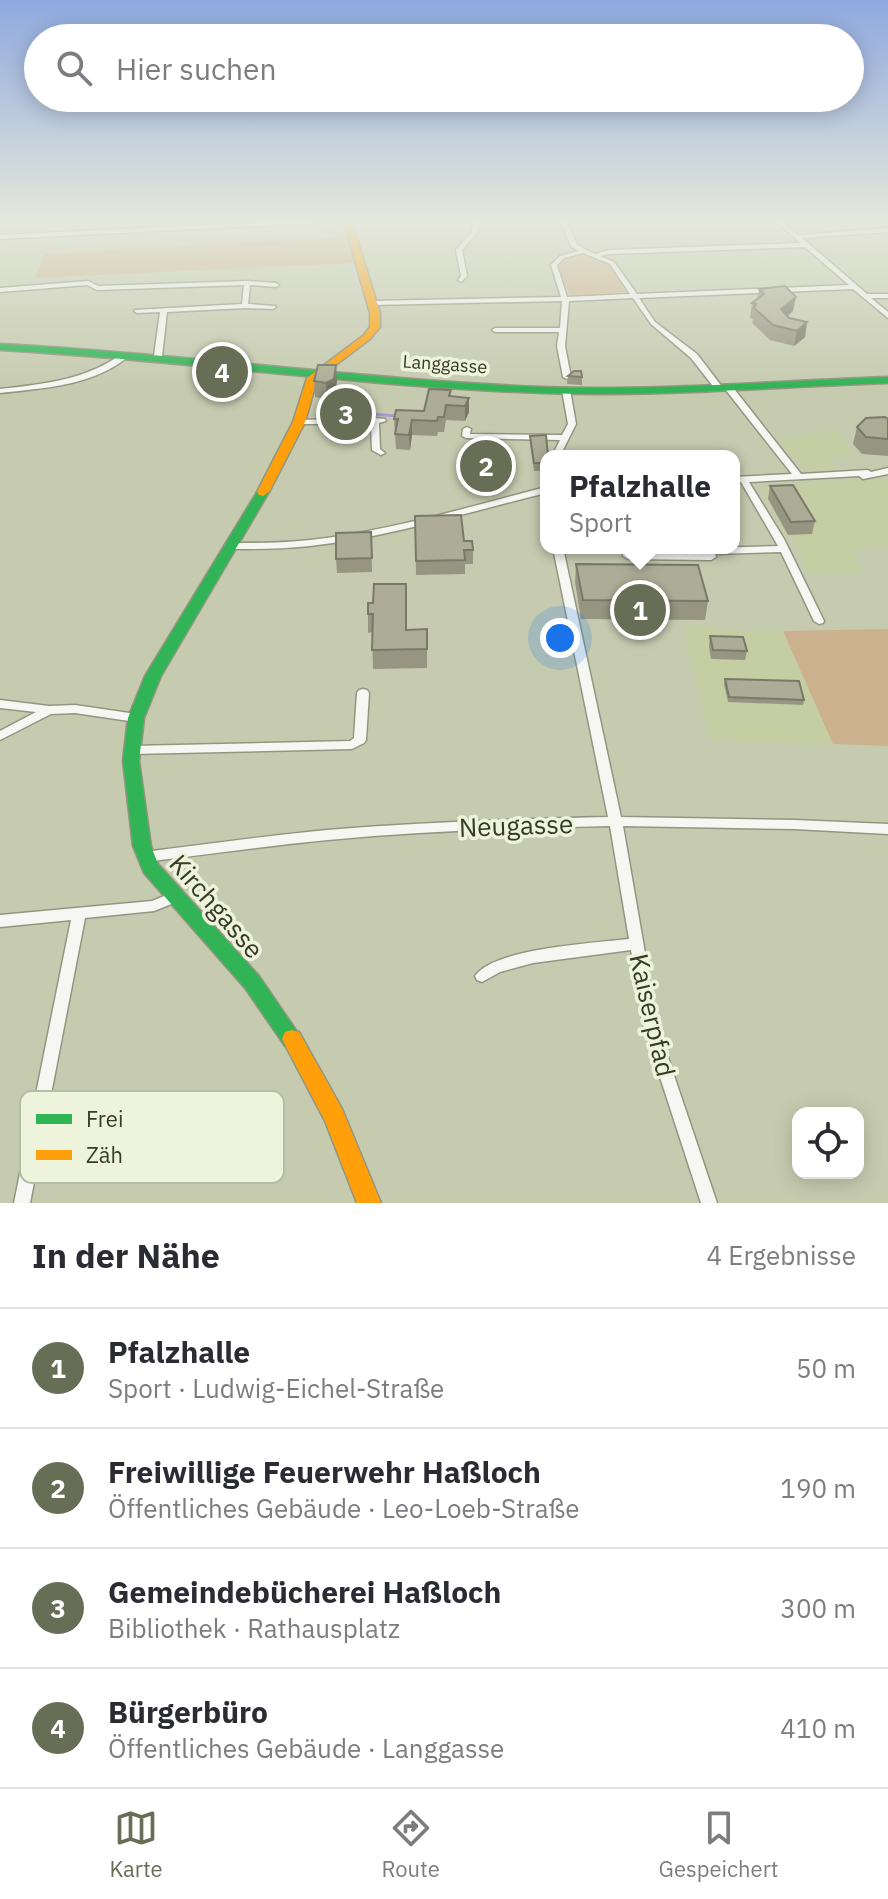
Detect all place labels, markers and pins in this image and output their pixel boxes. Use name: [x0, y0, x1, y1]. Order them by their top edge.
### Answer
pin: 4: [196, 342, 248, 402]
pin: 3: [320, 384, 372, 444]
pin: 2: [460, 436, 512, 496]
pin: 1: [614, 580, 666, 640]

